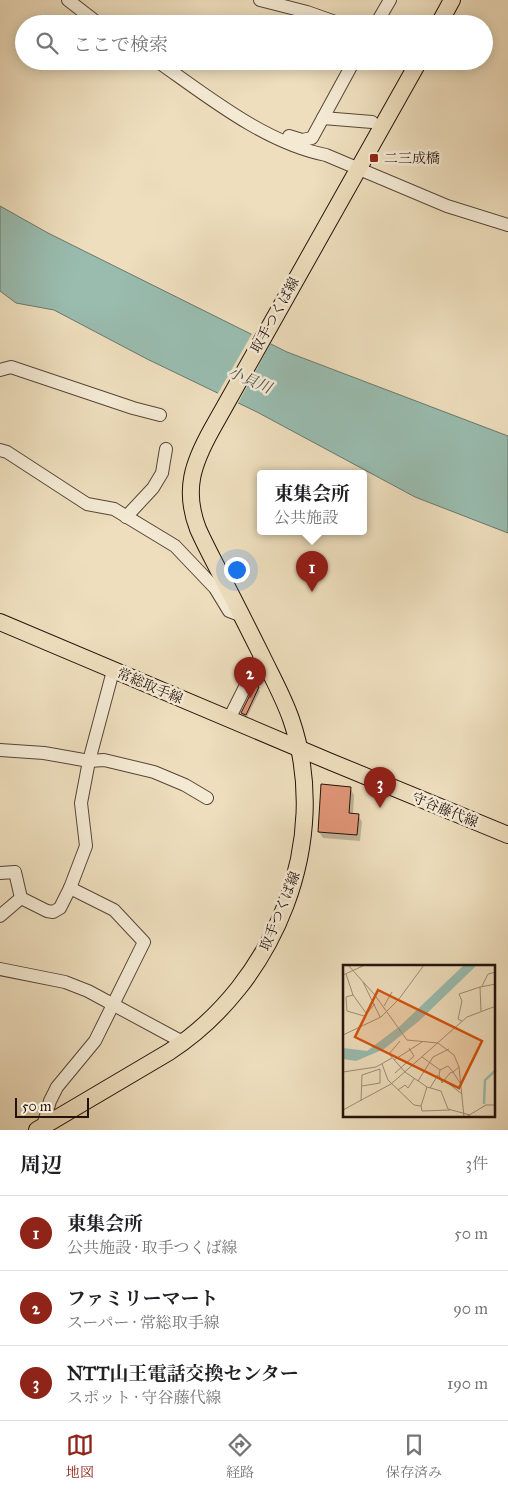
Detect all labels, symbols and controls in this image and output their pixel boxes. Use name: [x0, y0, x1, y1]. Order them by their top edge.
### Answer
search box: [15, 15, 493, 70]
icon: search: [33, 29, 61, 57]
text: ここで検索: [73, 33, 168, 56]
place label: 二三成橋: [384, 150, 440, 167]
marker: 二三成橋: [368, 152, 380, 164]
street label: 取手つくば線: [247, 274, 303, 356]
water label: 小貝川: [226, 363, 276, 398]
popup: [257, 470, 367, 535]
text: 東集会所: [274, 482, 350, 505]
text: 公共施設: [274, 508, 338, 527]
pin: 1: [296, 551, 328, 592]
your location: [224, 557, 250, 583]
pin: 2: [234, 657, 266, 698]
street label: 常総取手線: [114, 665, 186, 707]
pin: 3: [364, 767, 396, 808]
street label: 守谷藤代線: [409, 789, 481, 831]
street label: 取手つくば線: [256, 869, 304, 953]
inset map: [343, 965, 496, 1118]
scale bar: [15, 1095, 89, 1118]
text: 50 m: [22, 1098, 51, 1115]
text: 周辺: [20, 1152, 62, 1178]
text: 3件: [466, 1154, 488, 1173]
text: 東集会所: [67, 1212, 143, 1235]
text: 1: [33, 1224, 39, 1243]
text: 50 m: [454, 1224, 488, 1243]
text: 公共施設 · 取手つくば線: [67, 1238, 237, 1257]
text: ファミリーマート: [67, 1287, 219, 1310]
text: 2: [32, 1299, 40, 1318]
text: 90 m: [453, 1299, 488, 1318]
text: スーパー · 常総取手線: [67, 1313, 220, 1332]
text: NTT山王電話交換センター: [67, 1362, 299, 1385]
text: 3: [33, 1374, 39, 1393]
text: 190 m: [447, 1374, 488, 1393]
text: スポット · 守谷藤代線: [67, 1388, 221, 1407]
tab: 地図: [66, 1431, 94, 1481]
tab: 経路: [226, 1431, 254, 1481]
tab: 保存済み: [386, 1431, 442, 1481]

